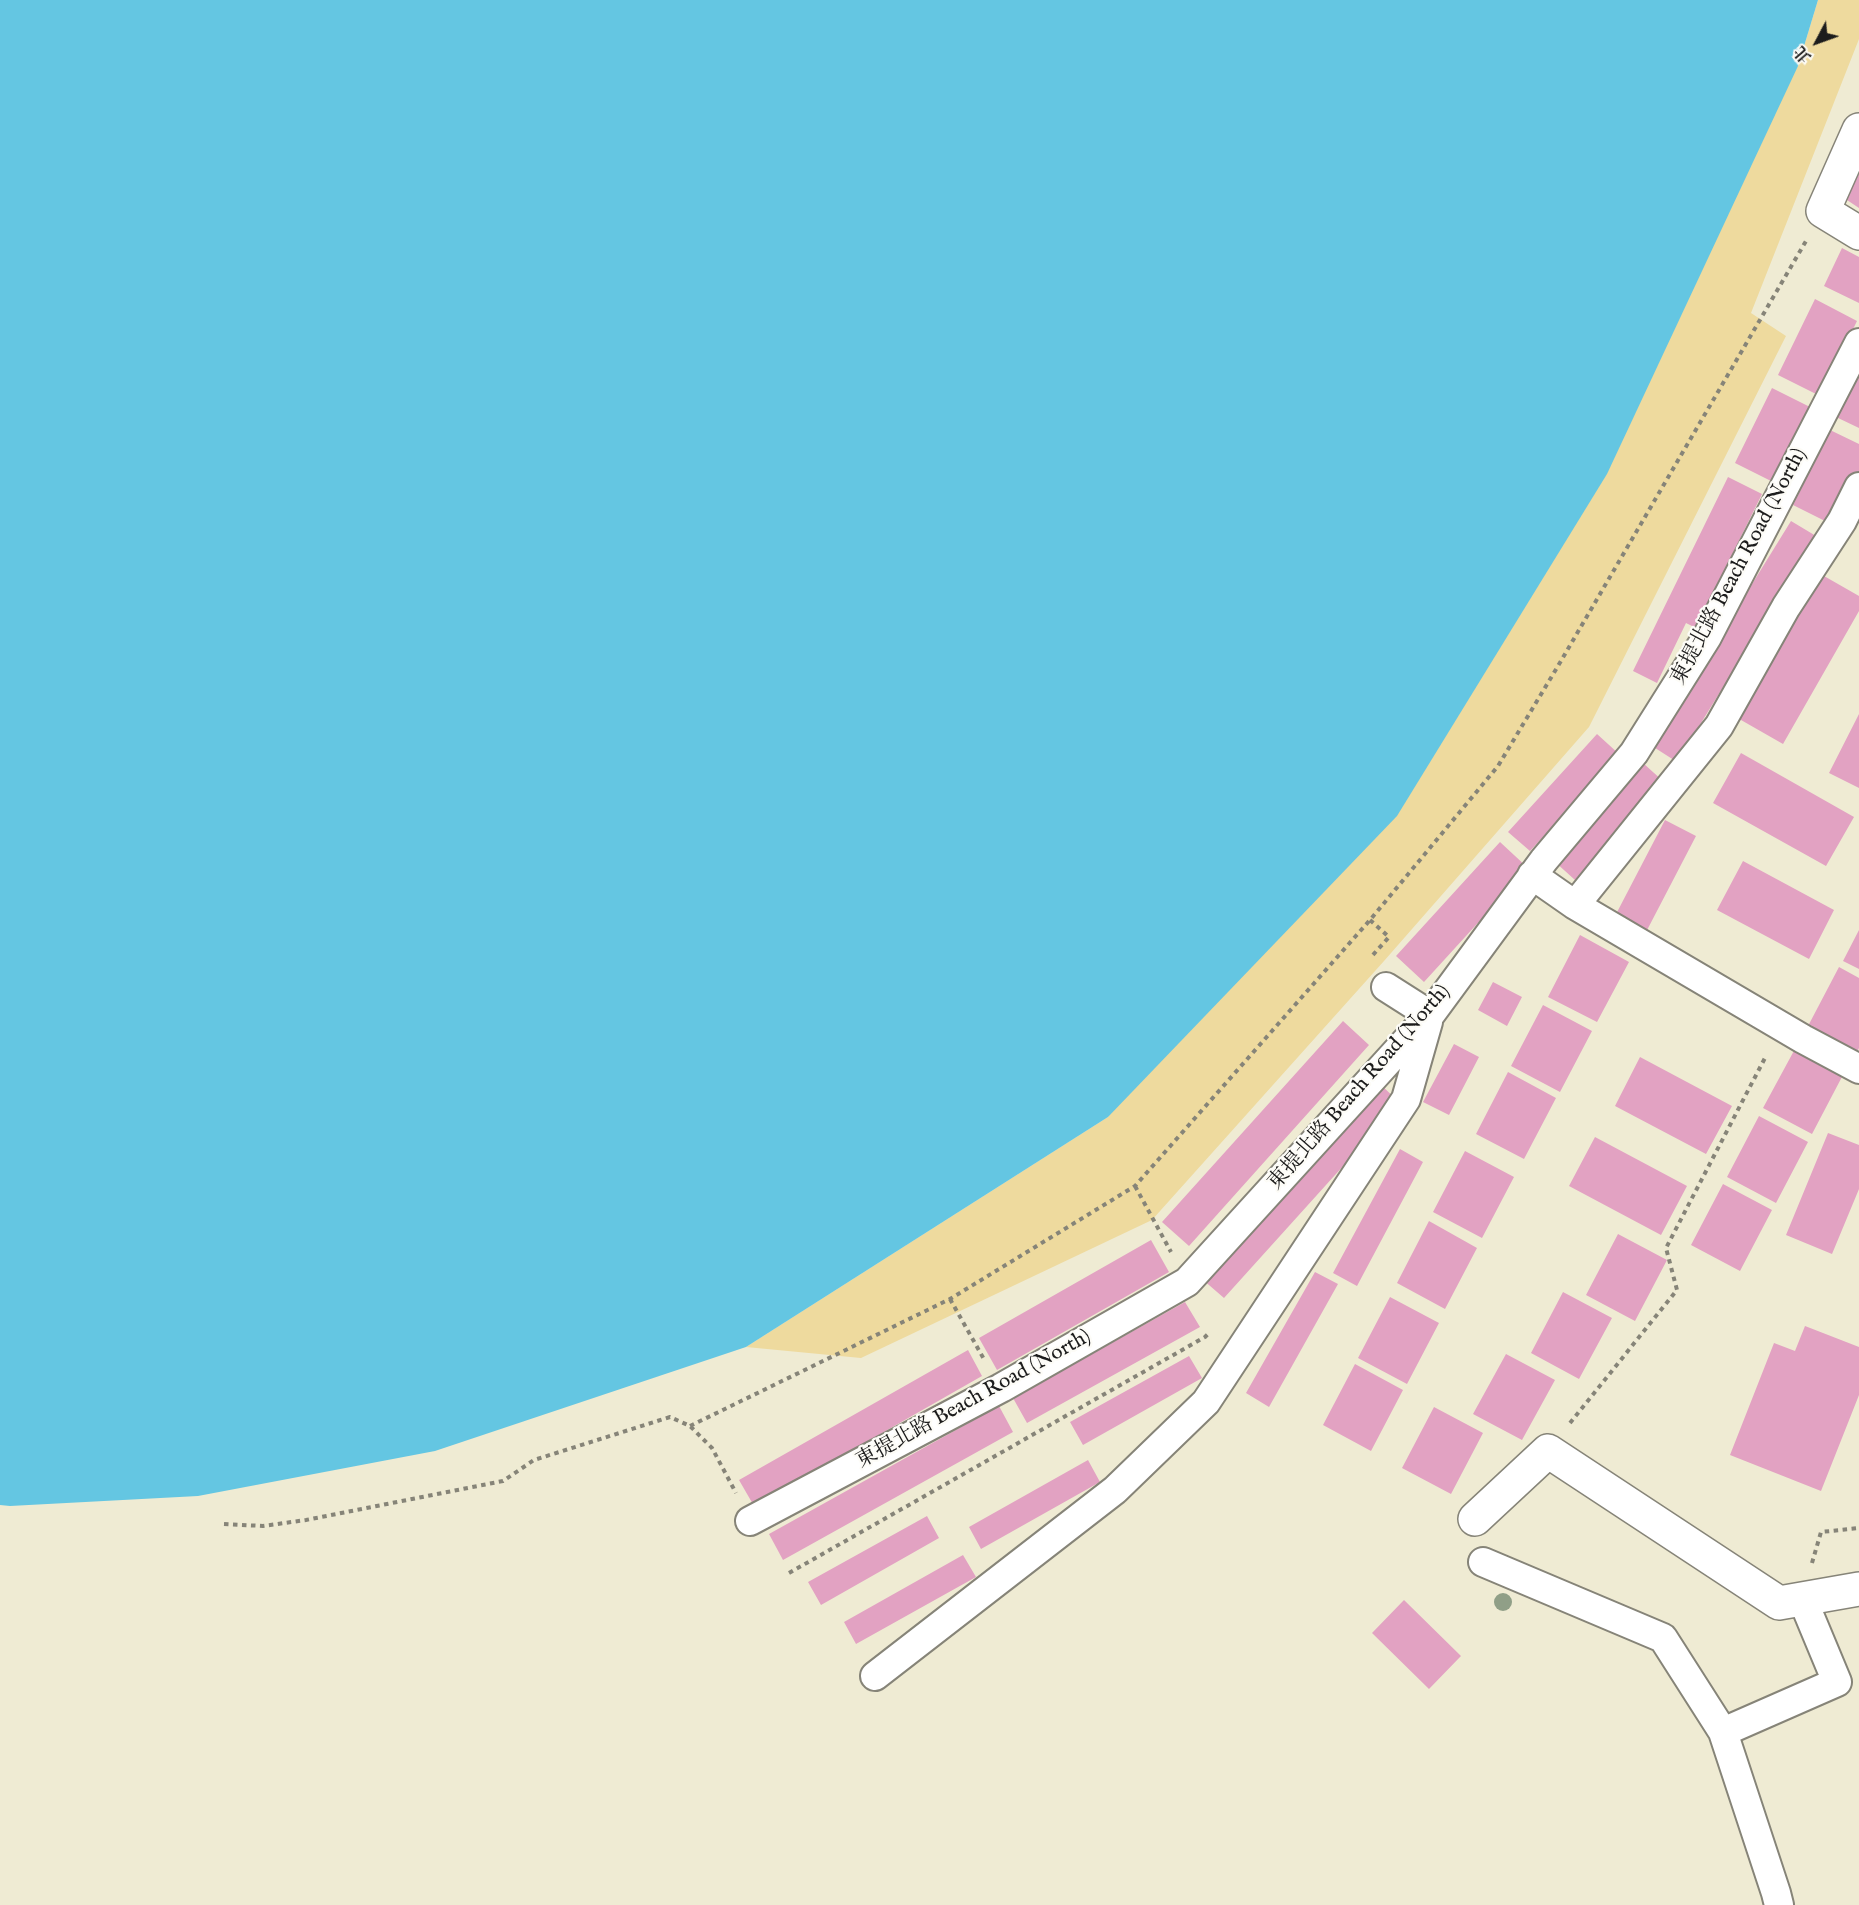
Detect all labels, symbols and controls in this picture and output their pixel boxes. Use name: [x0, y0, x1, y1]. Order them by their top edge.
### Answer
north arrow: [1787, 12, 1847, 72]
text: 北: [1791, 41, 1816, 66]
street label: 東提北路 Beach Road (North): [1667, 444, 1813, 690]
street label: 東提北路 Beach Road (North): [1264, 980, 1456, 1196]
street label: 東提北路 Beach Road (North): [852, 1325, 1096, 1475]

